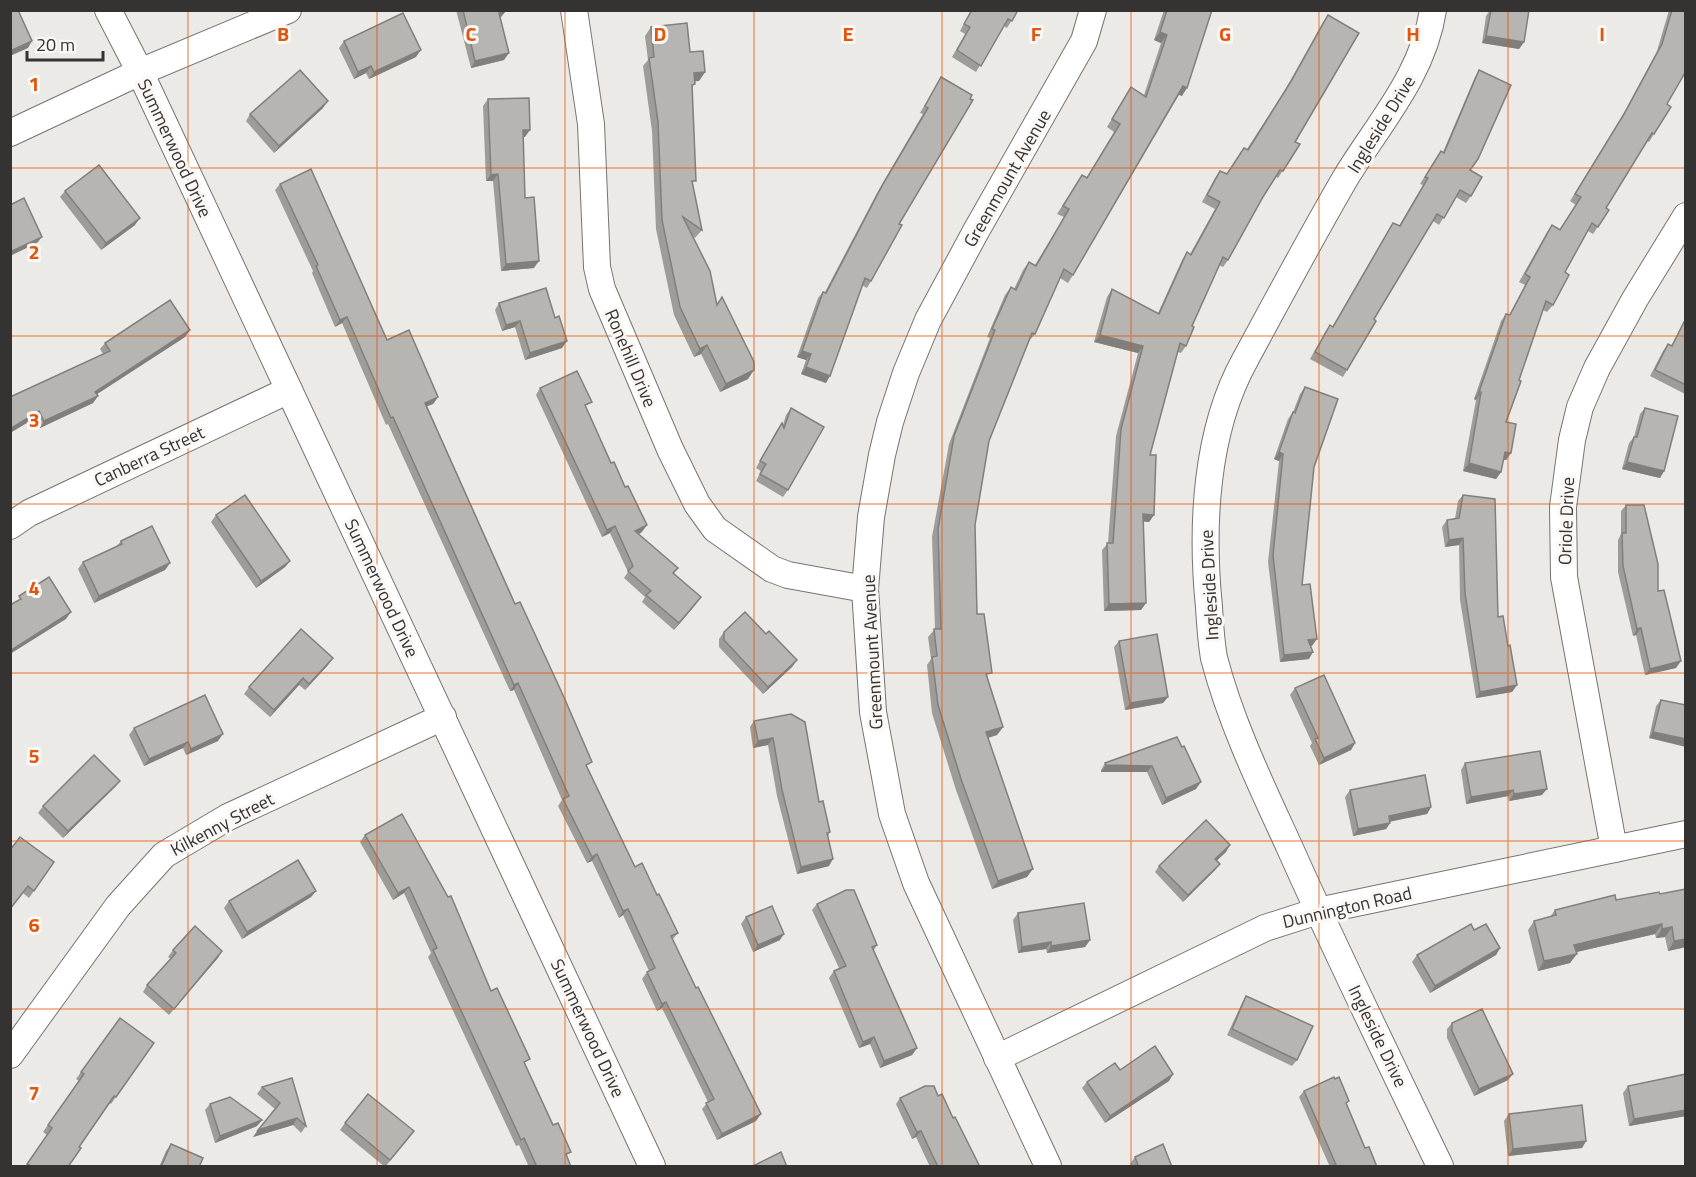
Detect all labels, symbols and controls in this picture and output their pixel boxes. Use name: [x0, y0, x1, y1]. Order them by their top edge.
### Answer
text: B: [277, 18, 289, 49]
text: C: [466, 18, 477, 49]
text: D: [654, 18, 666, 49]
text: E: [842, 18, 854, 49]
text: F: [1031, 18, 1042, 49]
text: G: [1219, 18, 1231, 49]
text: H: [1406, 18, 1420, 49]
text: I: [1599, 18, 1605, 49]
scale bar: [27, 24, 104, 62]
text: 20 m: [36, 31, 75, 58]
text: 1: [28, 68, 40, 99]
street label: Ingleside Drive: [1340, 70, 1422, 178]
street label: Summerwood Drive: [131, 74, 219, 222]
street label: Greenmount Avenue: [956, 104, 1058, 252]
text: 2: [28, 236, 40, 267]
street label: Ronehill Drive: [598, 305, 664, 411]
text: 3: [28, 404, 40, 435]
street label: Canberra Street: [89, 418, 209, 493]
street label: Oriole Drive: [1551, 476, 1581, 566]
street label: Summerwood Drive: [338, 514, 426, 662]
street label: Ingleside Drive: [1193, 529, 1225, 641]
text: 4: [28, 572, 40, 603]
street label: Greenmount Avenue: [854, 574, 890, 730]
text: 5: [28, 740, 40, 771]
street label: Kilkenny Street: [165, 785, 279, 863]
street label: Dunnington Road: [1280, 879, 1414, 935]
text: 6: [28, 909, 40, 940]
street label: Summerwood Drive: [544, 954, 632, 1102]
street label: Ingleside Drive: [1342, 980, 1414, 1092]
text: 7: [28, 1077, 40, 1108]

